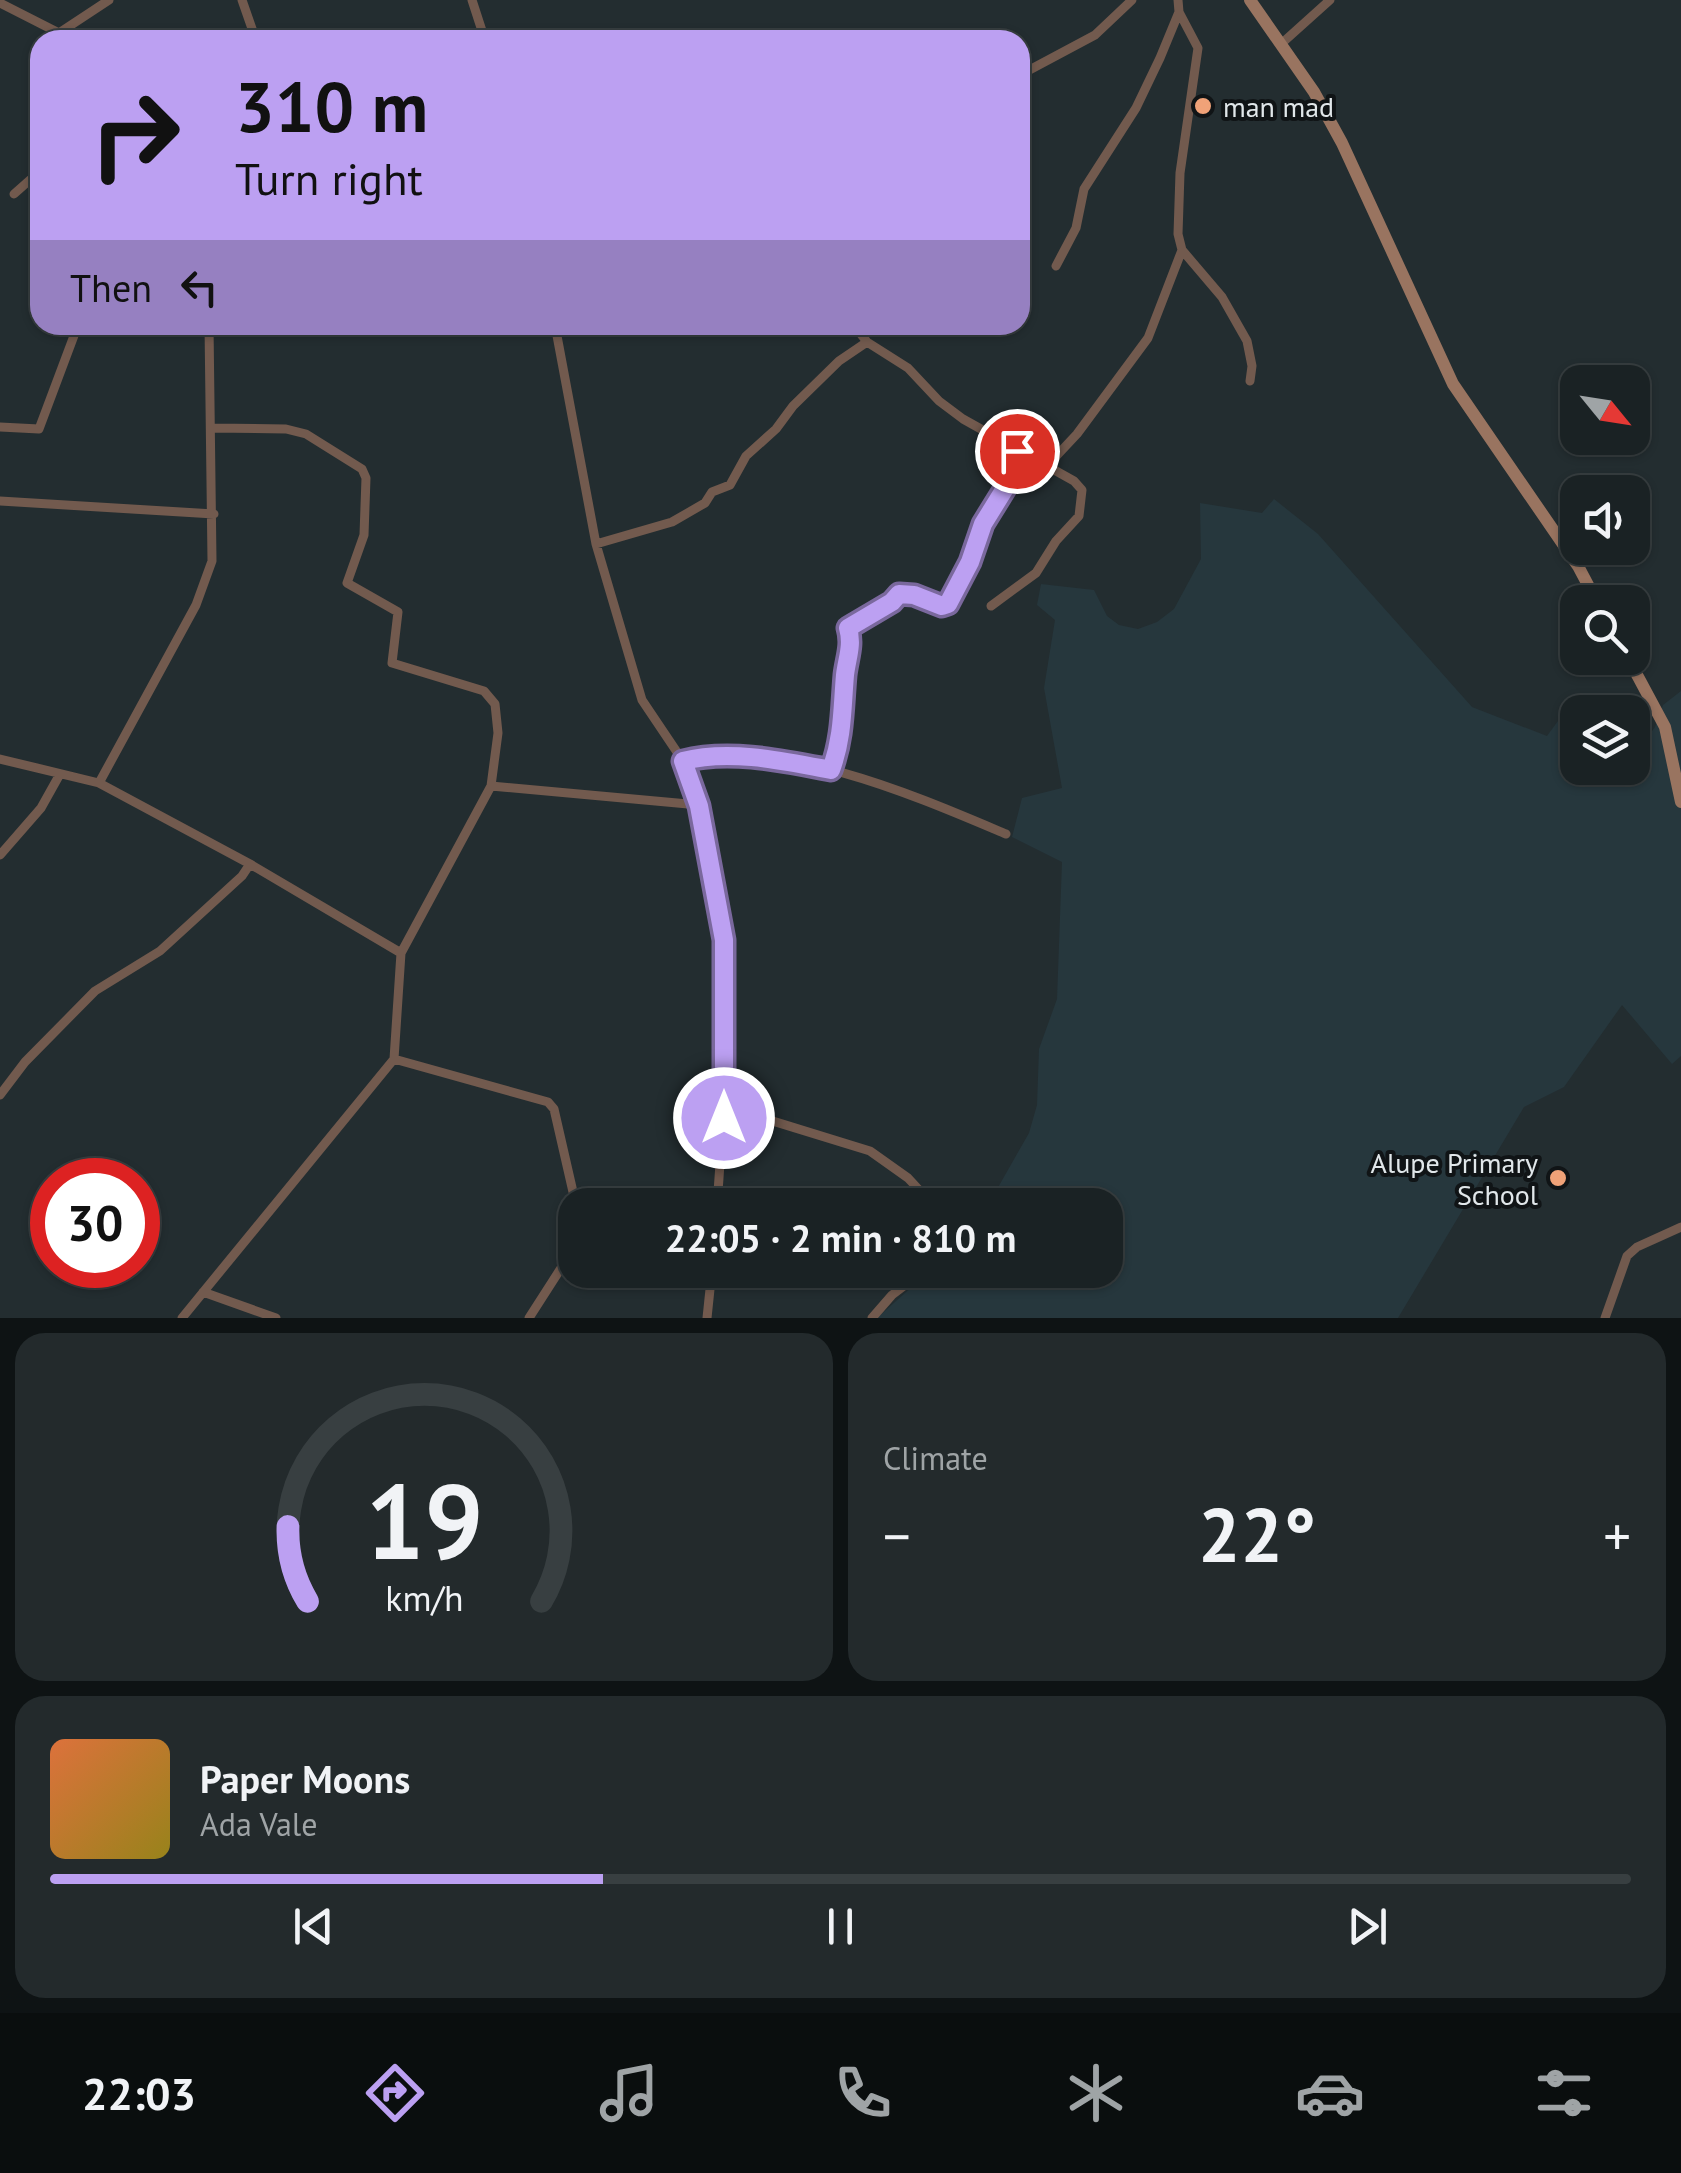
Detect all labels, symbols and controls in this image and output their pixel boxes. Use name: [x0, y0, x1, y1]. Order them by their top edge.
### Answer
text: 310 m: [235, 61, 428, 151]
icon: right: [70, 70, 200, 200]
place label: man mad: [1223, 88, 1334, 125]
marker: man mad: [1192, 95, 1214, 117]
text: Turn right: [235, 149, 423, 207]
icon: left: [172, 260, 227, 315]
text: Then: [70, 263, 152, 312]
north arrow: [1560, 365, 1650, 455]
map controls: [1560, 365, 1650, 785]
pin: [975, 409, 1060, 494]
icon: arrive: [990, 424, 1045, 479]
button: sound: [1560, 475, 1650, 565]
button: search: [1560, 585, 1650, 675]
button: layers: [1560, 695, 1650, 785]
position arrow: [672, 1066, 776, 1170]
place label: Alupe Primary School: [1371, 1144, 1538, 1213]
speed limit sign: 30: [30, 1158, 160, 1288]
marker: Alupe Primary School: [1547, 1167, 1569, 1189]
text: 22:05 · 2 min · 810 m: [665, 1213, 1016, 1262]
text: Climate: [883, 1437, 988, 1479]
text: 19: [365, 1453, 483, 1588]
text: 22°: [1198, 1486, 1316, 1583]
text: −: [883, 1500, 911, 1571]
text: +: [1603, 1500, 1631, 1571]
text: km/h: [385, 1575, 463, 1621]
text: Paper Moons: [200, 1754, 410, 1803]
text: Ada Vale: [200, 1803, 317, 1845]
icon: previous: [286, 1899, 341, 1954]
icon: pause: [813, 1899, 868, 1954]
icon: next: [1340, 1899, 1395, 1954]
icon: directions: [360, 2058, 430, 2128]
icon: music: [594, 2058, 664, 2128]
icon: phone: [828, 2058, 898, 2128]
icon: climate: [1061, 2058, 1131, 2128]
icon: car: [1295, 2058, 1365, 2128]
icon: filters: [1529, 2058, 1599, 2128]
text: 22:03: [82, 2064, 196, 2122]

